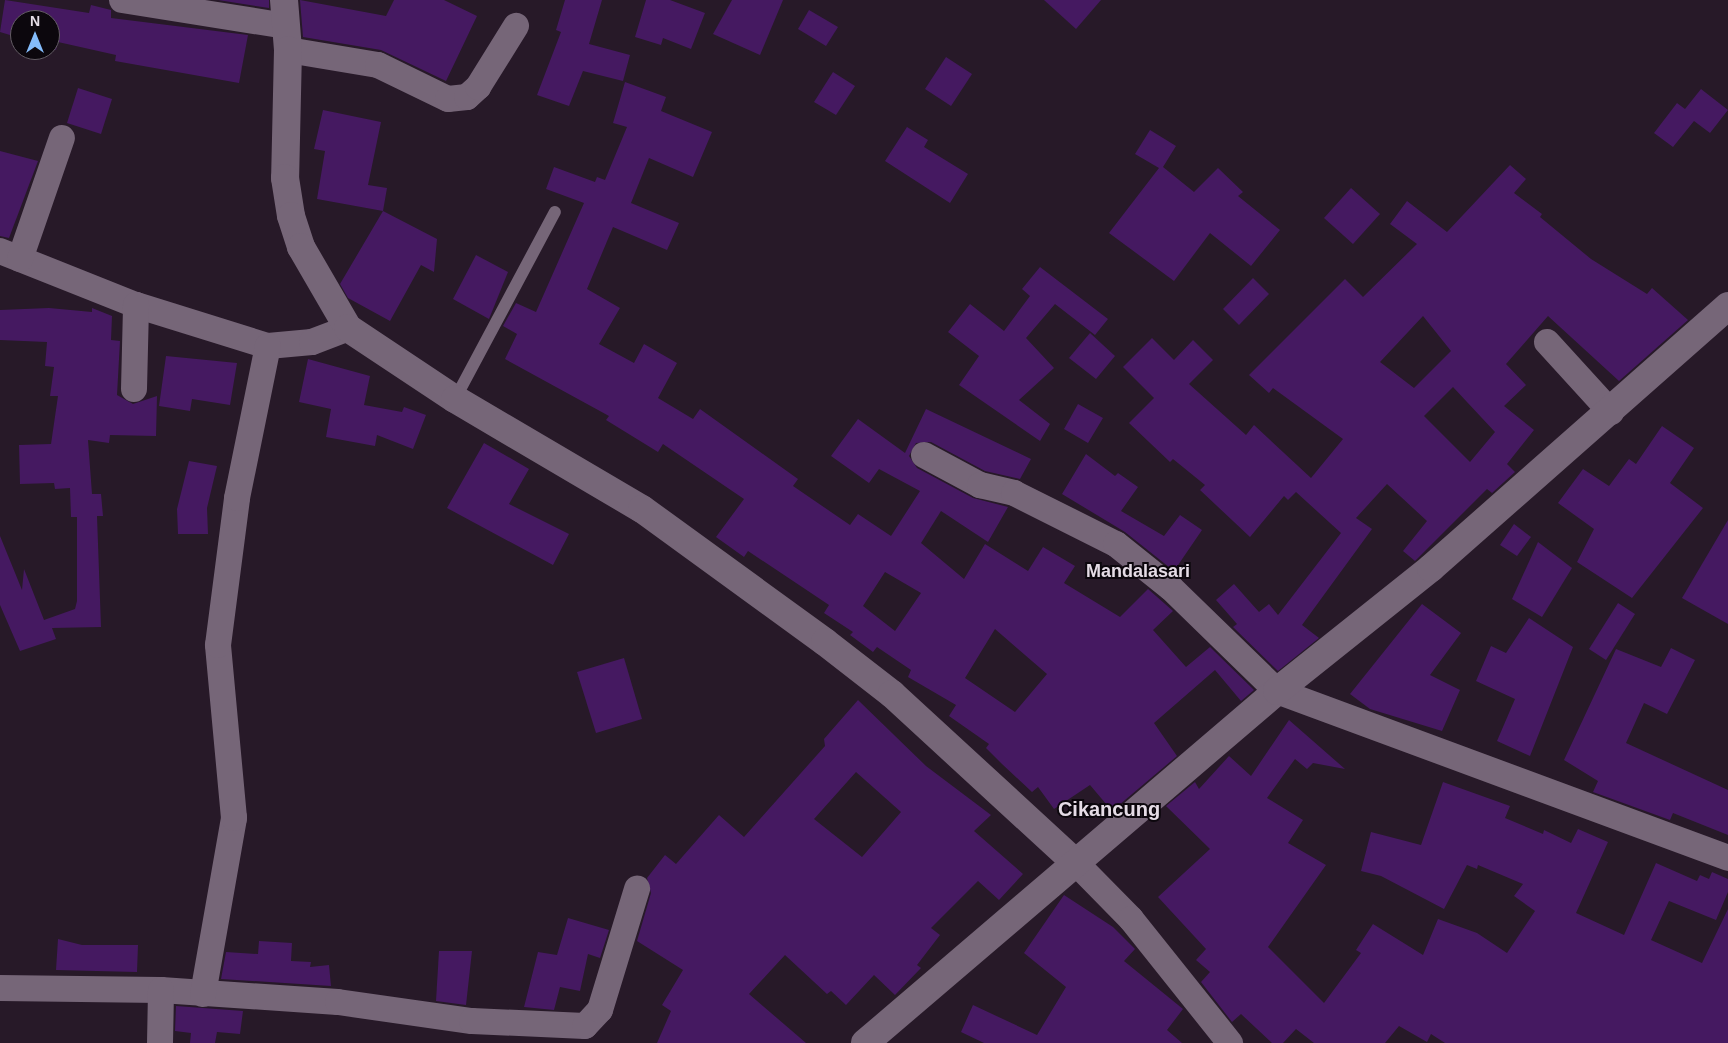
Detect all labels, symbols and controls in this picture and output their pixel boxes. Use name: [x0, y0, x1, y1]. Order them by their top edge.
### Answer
north arrow: [10, 10, 60, 60]
text: N: [30, 13, 40, 29]
district label: Mandalasari: [1086, 560, 1190, 582]
district label: Cikancung: [1058, 797, 1160, 821]

